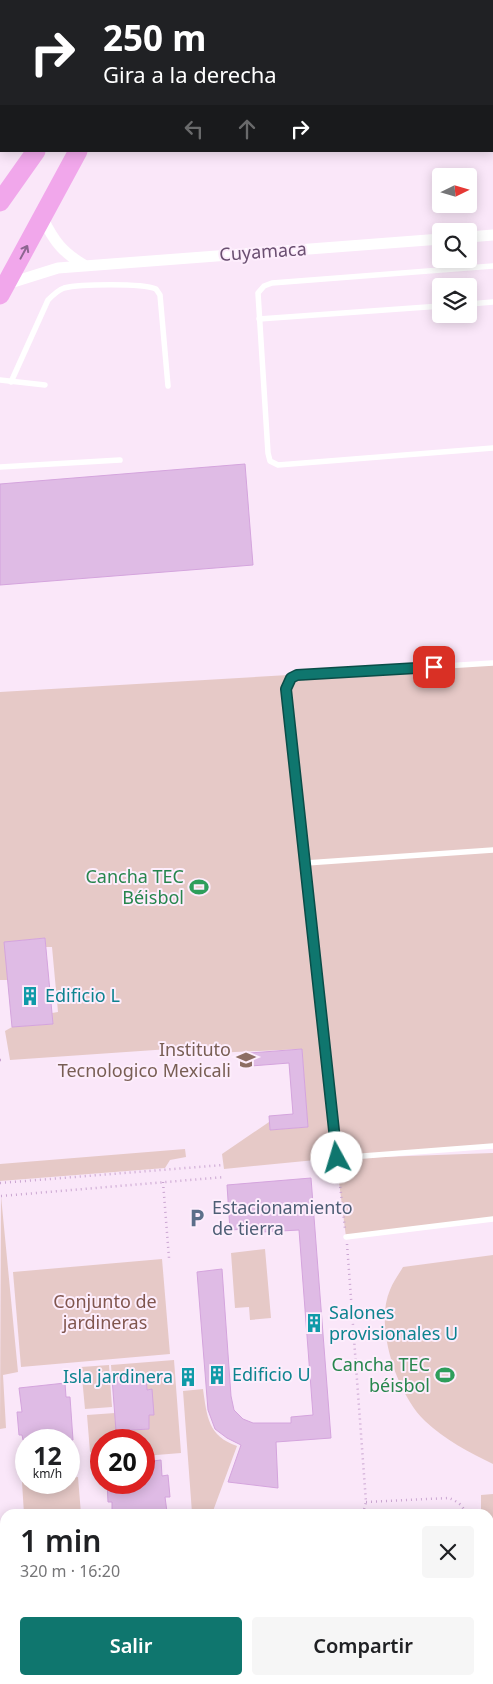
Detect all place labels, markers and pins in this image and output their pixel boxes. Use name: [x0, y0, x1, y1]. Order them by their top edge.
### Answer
pin: [413, 646, 455, 688]
place label: Cancha TEC Béisbol: [85, 864, 184, 909]
sports icon: Cancha TEC Béisbol: [188, 876, 210, 898]
place label: Edificio L: [45, 983, 120, 1007]
building icon: Edificio L: [19, 985, 41, 1007]
place label: Instituto Tecnologico Mexicali: [58, 1037, 231, 1082]
school or university icon: Instituto Tecnologico Mexicali: [235, 1049, 257, 1071]
place label: Estacionamiento de tierra: [212, 1195, 353, 1240]
parking icon: Estacionamiento de tierra: [186, 1207, 208, 1229]
place label: Salones provisionales U: [329, 1300, 458, 1345]
building icon: Salones provisionales U: [303, 1312, 325, 1334]
place label: Cancha TEC béisbol: [331, 1352, 430, 1397]
place label: Edificio U: [232, 1362, 311, 1386]
place label: Isla jardinera: [63, 1364, 173, 1388]
building icon: Edificio U: [206, 1364, 228, 1386]
sports icon: Cancha TEC béisbol: [434, 1364, 456, 1386]
building icon: Isla jardinera: [177, 1366, 199, 1388]

